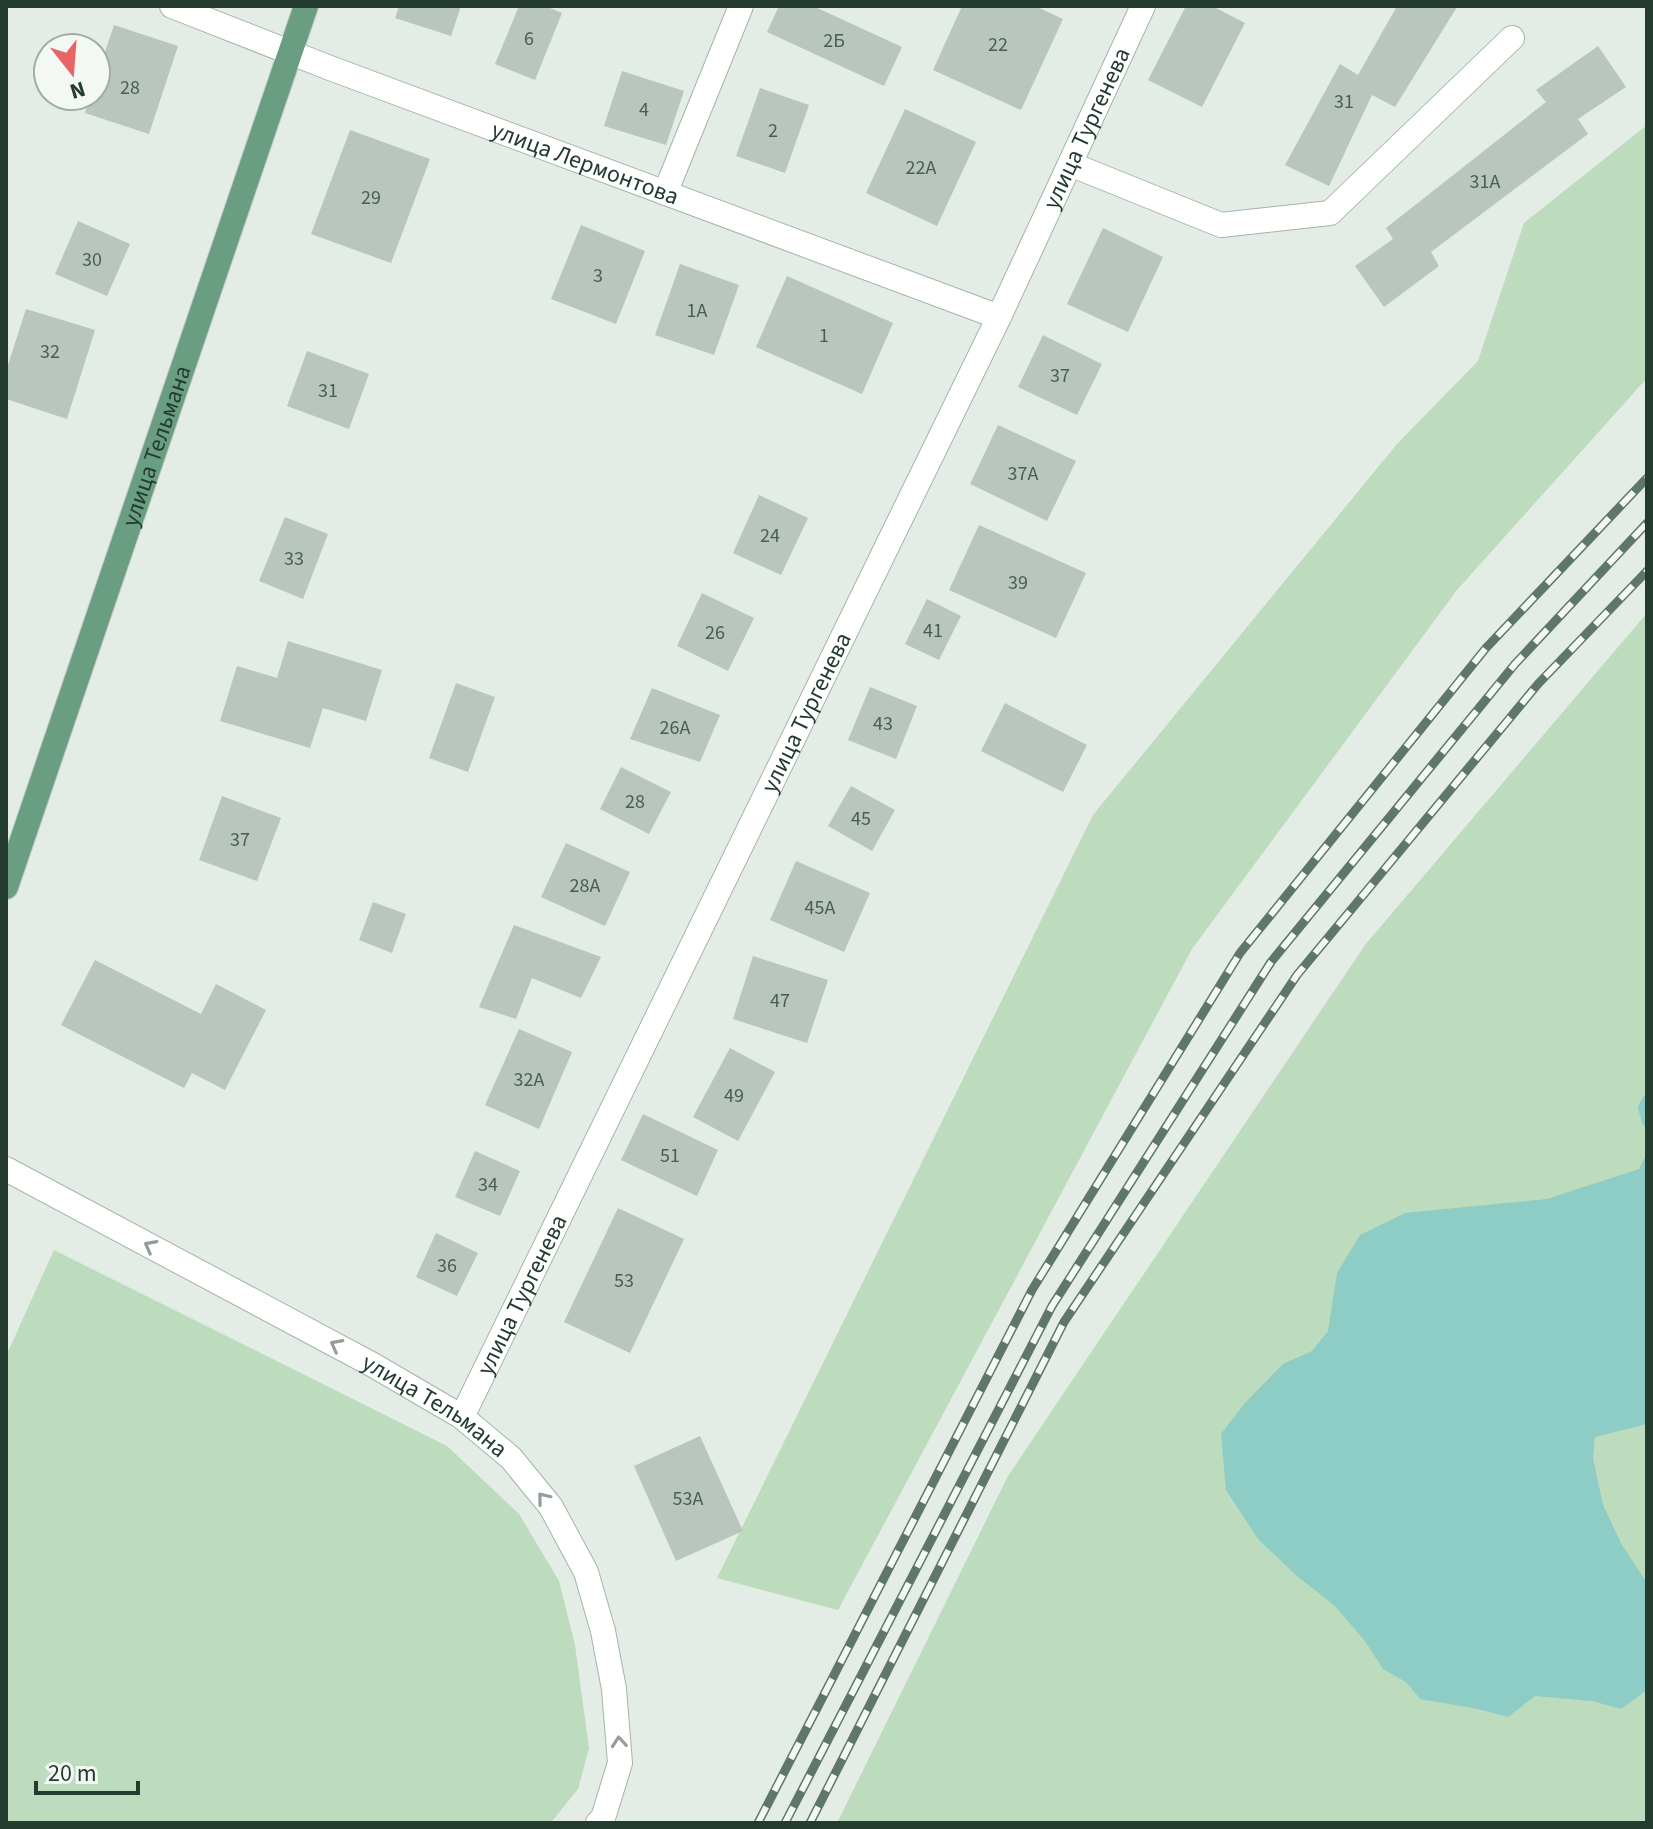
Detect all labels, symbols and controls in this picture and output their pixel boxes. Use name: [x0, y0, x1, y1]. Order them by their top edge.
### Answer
house number: 6: [524, 25, 534, 53]
house number: 2Б: [823, 27, 845, 55]
house number: 22: [988, 31, 1008, 59]
north arrow: [32, 32, 112, 112]
street label: улица Тургенева: [1034, 42, 1139, 215]
text: N: [66, 73, 89, 108]
house number: 28: [120, 74, 140, 102]
house number: 31: [1334, 88, 1354, 116]
house number: 4: [639, 96, 649, 124]
street label: улица Лермонтова: [486, 113, 684, 214]
house number: 2: [768, 117, 778, 145]
house number: 22А: [906, 154, 936, 182]
house number: 31А: [1470, 168, 1500, 196]
house number: 29: [361, 184, 381, 212]
house number: 30: [82, 246, 102, 274]
house number: 3: [593, 262, 603, 290]
house number: 1А: [687, 297, 708, 325]
house number: 1: [819, 322, 829, 350]
house number: 32: [40, 338, 60, 366]
street label: улица Тельмана: [113, 361, 200, 531]
house number: 37: [1050, 362, 1070, 390]
house number: 31: [318, 377, 338, 405]
house number: 37А: [1008, 460, 1038, 488]
house number: 24: [760, 522, 780, 550]
house number: 33: [284, 545, 304, 573]
house number: 39: [1008, 569, 1028, 597]
house number: 41: [923, 617, 943, 645]
house number: 26: [705, 619, 725, 647]
street label: улица Тургенева: [752, 626, 860, 799]
house number: 43: [873, 710, 893, 738]
house number: 26А: [660, 714, 690, 742]
house number: 28: [625, 788, 645, 816]
house number: 45: [851, 805, 871, 833]
house number: 37: [230, 826, 250, 854]
house number: 28А: [570, 872, 600, 900]
house number: 45А: [805, 894, 835, 922]
house number: 47: [770, 987, 790, 1015]
house number: 32А: [514, 1066, 544, 1094]
house number: 49: [724, 1082, 744, 1110]
house number: 51: [660, 1142, 680, 1170]
house number: 34: [478, 1171, 498, 1199]
street label: улица Тургенева: [468, 1209, 576, 1381]
one-way arrow: [144, 1240, 159, 1255]
house number: 36: [437, 1252, 457, 1280]
house number: 53: [614, 1267, 634, 1295]
one-way arrow: [331, 1339, 345, 1355]
street label: улица Тельмана: [355, 1345, 515, 1466]
house number: 53А: [673, 1485, 703, 1513]
one-way arrow: [538, 1493, 553, 1507]
one-way arrow: [610, 1735, 627, 1748]
scale bar: [36, 1745, 138, 1795]
text: 20 m: [48, 1756, 97, 1791]

